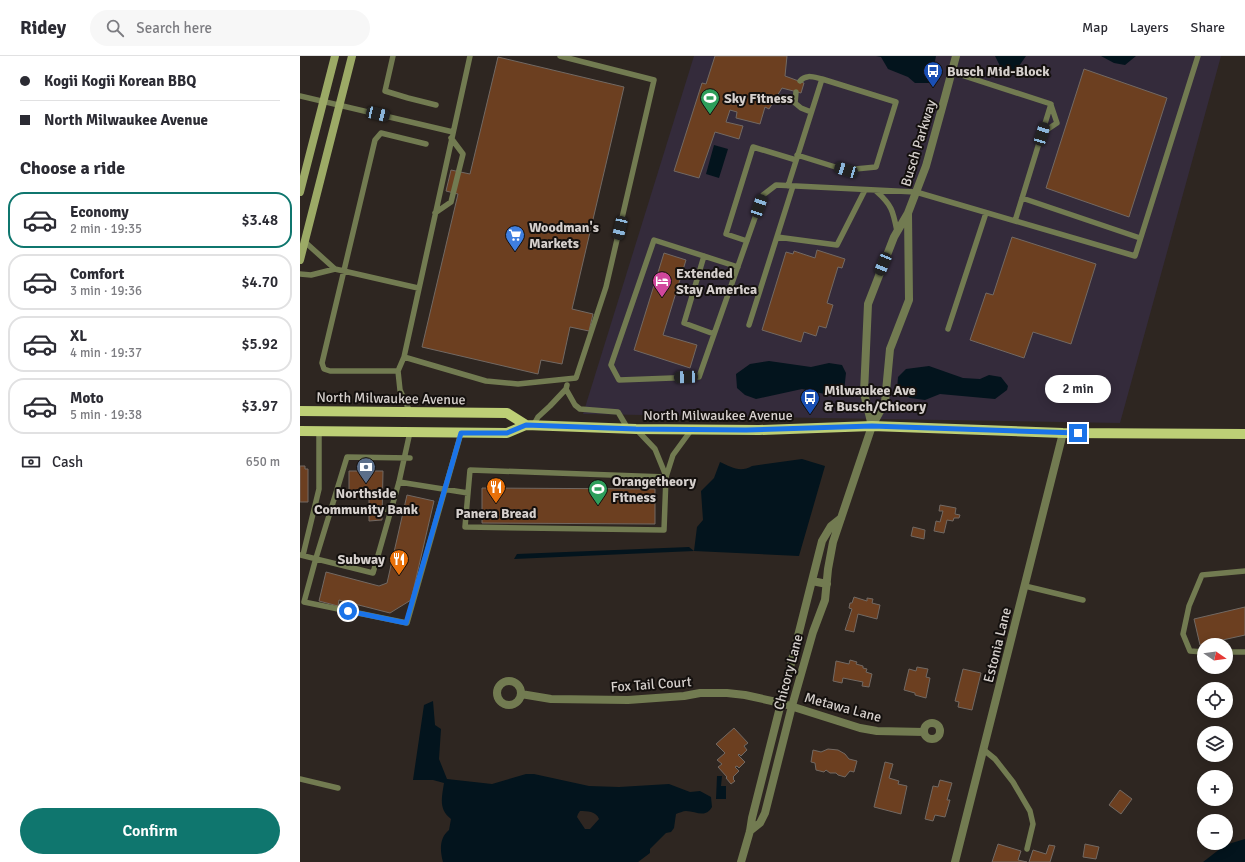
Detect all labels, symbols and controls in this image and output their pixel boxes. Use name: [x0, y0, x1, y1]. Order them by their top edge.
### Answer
search box: [90, 10, 370, 46]
text: Ridey: [20, 16, 66, 40]
icon: search: [104, 17, 126, 39]
text: Search here: [136, 19, 212, 37]
text: Map: [1082, 19, 1108, 36]
text: Layers: [1130, 19, 1169, 36]
text: Share: [1191, 19, 1225, 36]
bus stop icon: Busch Mid-Block: [922, 60, 944, 88]
place label: Busch Mid-Block: [947, 63, 1050, 80]
text: Kogii Kogii Korean BBQ: [44, 72, 196, 90]
sports icon: Sky Fitness: [699, 87, 721, 115]
place label: Sky Fitness: [724, 90, 793, 107]
street label: Busch Parkway: [897, 97, 940, 189]
car: [365, 105, 391, 123]
text: North Milwaukee Avenue: [44, 111, 208, 129]
car: [1033, 121, 1051, 147]
text: Choose a ride: [20, 157, 125, 179]
car: [833, 161, 859, 179]
car: [749, 193, 769, 219]
icon: car: [22, 202, 58, 238]
text: Economy: [70, 203, 129, 221]
text: $3.48: [241, 211, 278, 229]
car: [611, 215, 629, 241]
place label: Woodman's Markets: [529, 219, 599, 252]
text: 2 min · 19:35: [70, 221, 142, 237]
supermarket icon: Woodman's Markets: [504, 224, 526, 252]
car: [873, 251, 893, 277]
icon: car: [22, 264, 58, 300]
text: Comfort: [70, 265, 124, 283]
place label: Extended Stay America: [676, 265, 757, 298]
hotel icon: Extended Stay America: [651, 270, 673, 298]
text: $4.70: [241, 273, 278, 291]
text: 3 min · 19:36: [70, 283, 142, 299]
icon: car: [22, 326, 58, 362]
text: XL: [70, 327, 87, 345]
text: $5.92: [241, 335, 278, 353]
text: 4 min · 19:37: [70, 345, 142, 361]
car: [674, 371, 698, 383]
callout: 2 min: [1045, 375, 1111, 403]
text: 2 min: [1062, 381, 1094, 397]
place label: Milwaukee Ave & Busch/Chicory: [824, 382, 926, 415]
bus stop icon: Milwaukee Ave & Busch/Chicory: [799, 387, 821, 415]
icon: car: [22, 388, 58, 424]
text: Moto: [70, 389, 104, 407]
street label: North Milwaukee Avenue: [316, 389, 466, 408]
text: $3.97: [241, 397, 278, 415]
text: 5 min · 19:38: [70, 407, 142, 423]
street label: North Milwaukee Avenue: [643, 407, 793, 424]
route end: [1069, 424, 1087, 442]
icon: cash: [20, 451, 42, 473]
text: Cash: [52, 453, 83, 471]
text: 650 m: [246, 454, 280, 470]
bank icon: Northside Community Bank: [355, 456, 377, 484]
place label: Orangetheory Fitness: [612, 473, 696, 506]
restaurant icon: Panera Bread: [485, 476, 507, 504]
sports icon: Orangetheory Fitness: [587, 478, 609, 506]
place label: Northside Community Bank: [314, 485, 419, 518]
place label: Panera Bread: [456, 505, 537, 522]
restaurant icon: Subway: [388, 548, 410, 576]
place label: Subway: [338, 551, 385, 568]
route start: [339, 602, 357, 620]
street label: Estonia Lane: [980, 606, 1015, 684]
street label: Chicory Lane: [770, 632, 807, 712]
north arrow: [1197, 638, 1233, 674]
map controls: [1197, 638, 1233, 850]
street label: Fox Tail Court: [610, 673, 692, 696]
button: locate: [1197, 682, 1233, 718]
street label: Metawa Lane: [802, 689, 883, 726]
button: layers: [1197, 726, 1233, 762]
button: +: [1197, 770, 1233, 806]
button: Confirm: [20, 808, 280, 854]
button: −: [1197, 814, 1233, 850]

